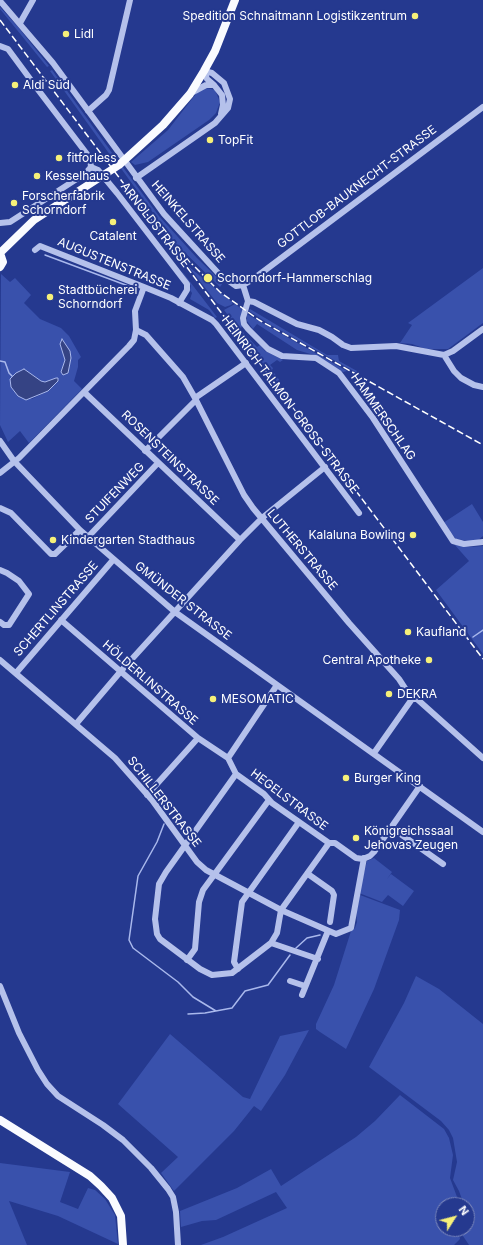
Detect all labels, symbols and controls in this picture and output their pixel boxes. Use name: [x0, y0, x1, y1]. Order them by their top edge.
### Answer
place label: Spedition Schnaitmann Logistikzentrum: [183, 9, 407, 23]
marker: Spedition Schnaitmann Logistikzentrum: [410, 11, 420, 21]
place label: Lidl: [74, 27, 94, 41]
marker: Lidl: [61, 29, 71, 39]
place label: Aldi Süd: [23, 78, 70, 92]
marker: Aldi Süd: [10, 80, 20, 90]
street label: GOTTLOB-BAUKNECHT-STRASSE: [275, 122, 439, 252]
place label: TopFit: [218, 133, 253, 147]
marker: TopFit: [205, 135, 215, 145]
place label: fitforless: [67, 151, 117, 165]
marker: fitforless: [54, 153, 64, 163]
place label: Kesselhaus: [45, 169, 109, 183]
marker: Kesselhaus: [32, 171, 42, 181]
street label: HEINKELSTRASSE: [148, 178, 228, 266]
street label: ARNOLDSTRASSE: [117, 180, 193, 270]
place label: Forscherfabrik Schorndorf: [22, 189, 105, 217]
marker: Forscherfabrik Schorndorf: [9, 198, 19, 208]
marker: Catalent: [108, 217, 118, 227]
place label: Catalent: [89, 229, 137, 243]
street label: AUGUSTENSTRASSE: [55, 235, 173, 293]
place label: Schorndorf-Hammerschlag: [217, 271, 372, 285]
marker: Schorndorf-Hammerschlag: [202, 272, 214, 284]
place label: Stadtbücherei Schorndorf: [58, 283, 137, 311]
marker: Stadtbücherei Schorndorf: [45, 292, 55, 302]
street label: HEINRICH-TALMON-GROSS-STRASSE: [218, 313, 362, 497]
street label: HAMMERSCHLAG: [348, 371, 418, 463]
street label: ROSENSTEINSTRASSE: [118, 408, 222, 508]
street label: STUIFENWEG: [82, 460, 148, 526]
street label: LUTHERSTRASSE: [264, 507, 340, 593]
place label: Kalaluna Bowling: [308, 528, 405, 542]
marker: Kalaluna Bowling: [408, 530, 418, 540]
place label: Kindergarten Stadthaus: [61, 533, 195, 547]
marker: Kindergarten Stadthaus: [48, 535, 58, 545]
street label: SCHERTLINSTRASSE: [11, 559, 101, 659]
street label: GMÜNDER STRASSE: [132, 559, 234, 643]
place label: Kaufland: [416, 625, 466, 639]
marker: Kaufland: [403, 627, 413, 637]
street label: HÖLDERLINSTRASSE: [99, 638, 201, 728]
place label: Central Apotheke: [323, 653, 421, 667]
marker: Central Apotheke: [424, 655, 434, 665]
place label: DEKRA: [397, 687, 437, 701]
marker: DEKRA: [384, 689, 394, 699]
place label: MESOMATIC: [221, 692, 294, 706]
marker: MESOMATIC: [208, 694, 218, 704]
street label: SCHILLERSTRASSE: [124, 754, 204, 850]
street label: HEGELSTRASSE: [247, 766, 331, 834]
place label: Burger King: [354, 771, 421, 785]
marker: Burger King: [341, 773, 351, 783]
place label: Königreichssaal Jehovas Zeugen: [364, 824, 458, 852]
marker: Königreichssaal Jehovas Zeugen: [351, 833, 361, 843]
north arrow: [435, 1197, 475, 1237]
text: N: [456, 1203, 472, 1218]

